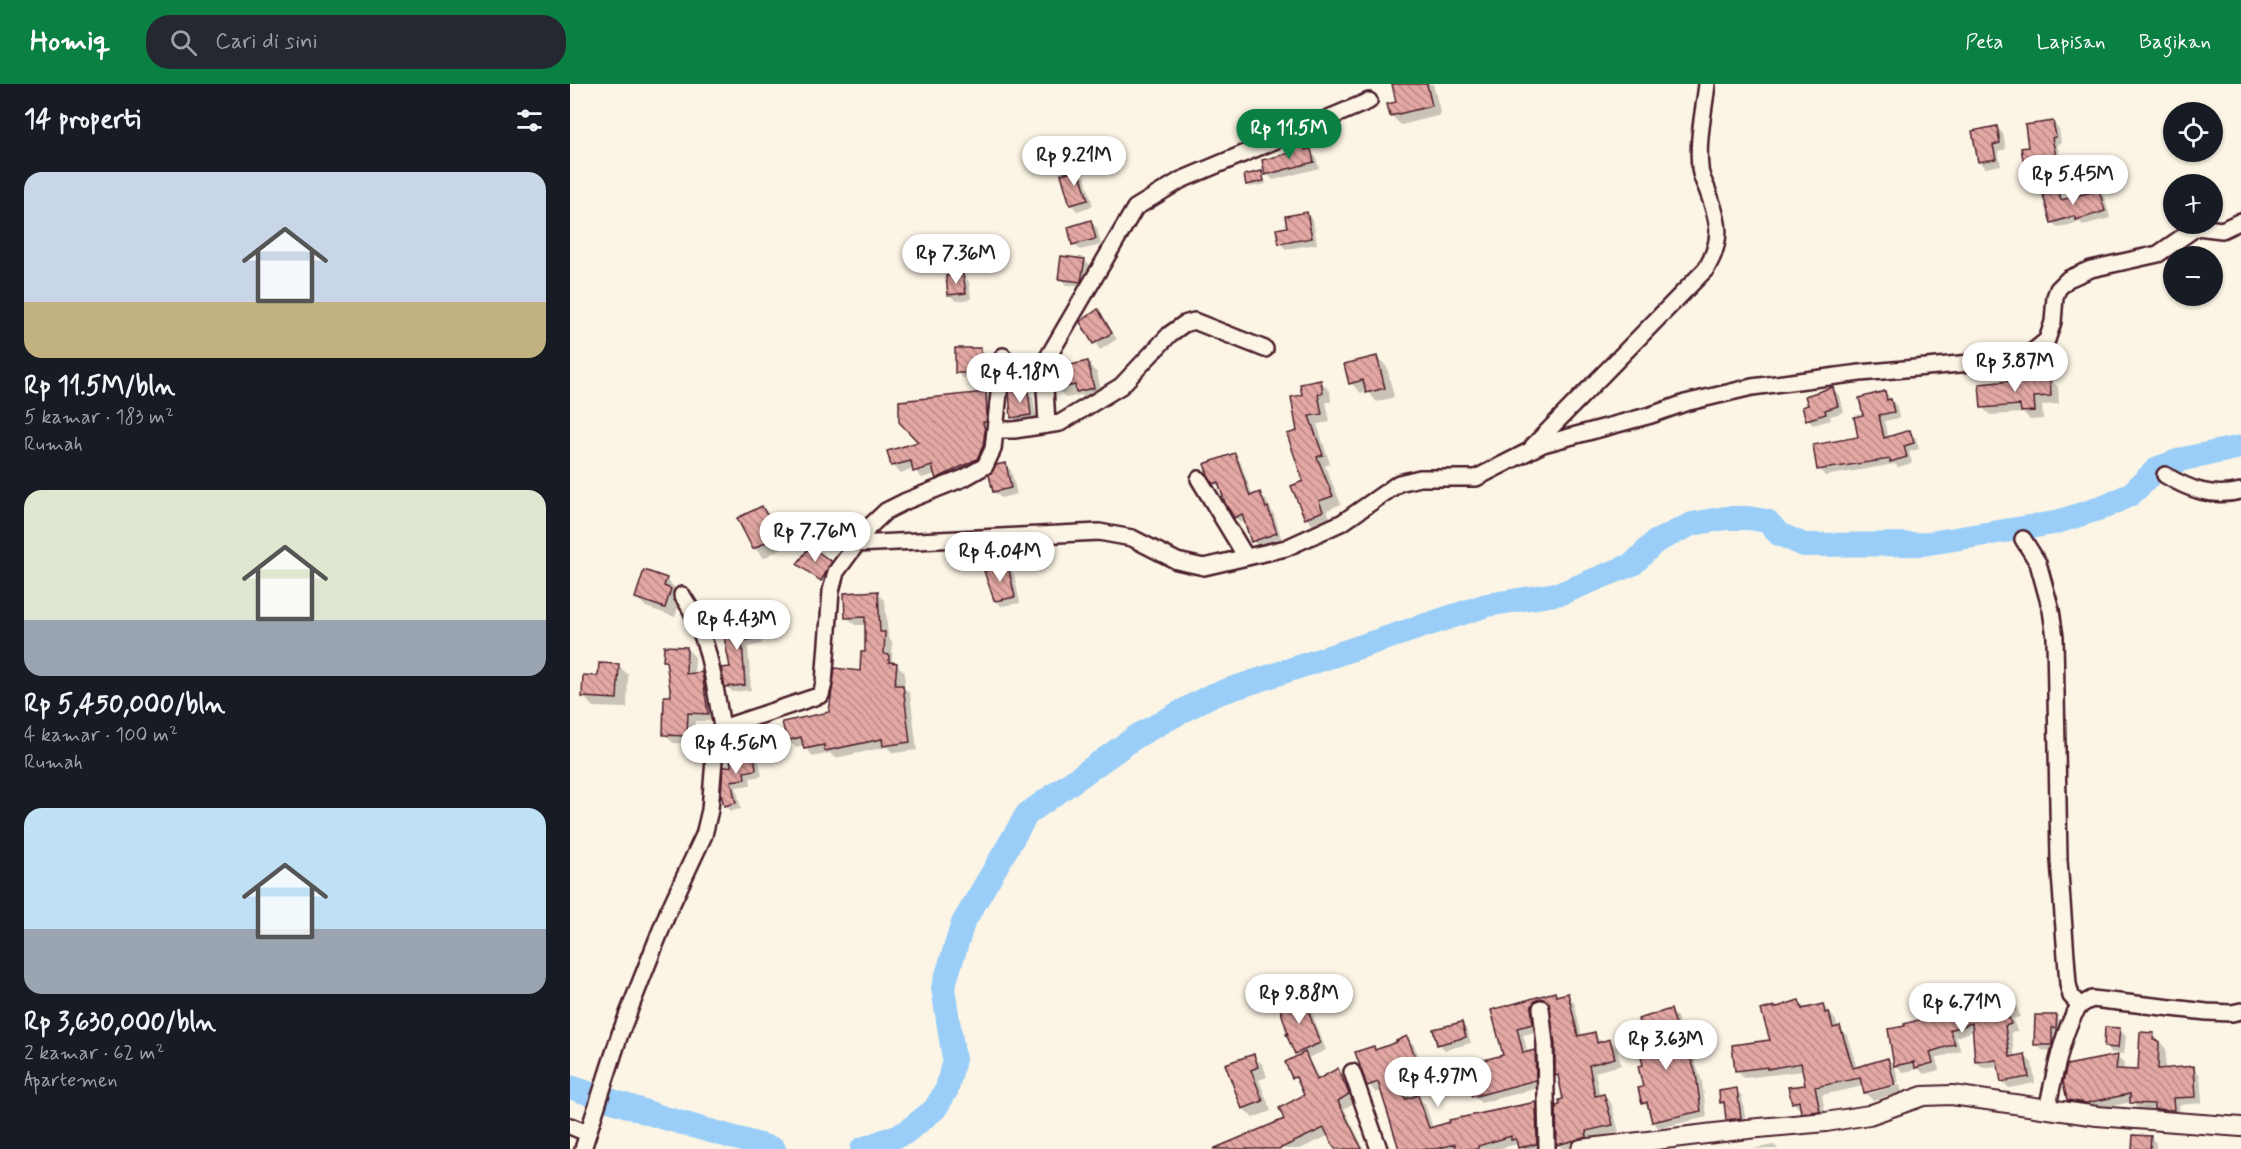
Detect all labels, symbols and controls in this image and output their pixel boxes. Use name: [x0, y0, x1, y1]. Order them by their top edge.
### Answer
search box: [146, 15, 566, 69]
text: Homiq: [30, 24, 110, 61]
icon: search: [167, 26, 200, 59]
text: Cari di sini: [215, 28, 318, 56]
text: Peta: [1965, 28, 2004, 56]
text: Lapisan: [2037, 28, 2106, 56]
text: Bagikan: [2139, 28, 2211, 56]
map controls: [2163, 102, 2223, 306]
button: locate: [2163, 102, 2223, 162]
text: 14 properti: [24, 103, 140, 137]
icon: filters: [513, 104, 546, 137]
pin: Rp 11.5M: [1227, 109, 1351, 160]
text: Rp 11.5M: [1250, 115, 1328, 142]
pin: Rp 9.21M: [1012, 136, 1136, 187]
text: Rp 9.21M: [1036, 142, 1112, 169]
pin: Rp 5.45M: [2011, 155, 2135, 206]
text: Rp 5.45M: [2032, 161, 2114, 188]
button: +: [2163, 174, 2223, 234]
icon: home: [231, 211, 339, 319]
pin: Rp 7.36M: [894, 234, 1018, 285]
text: Rp 7.36M: [916, 240, 996, 267]
button: −: [2163, 246, 2223, 306]
pin: Rp 3.87M: [1953, 342, 2077, 393]
text: Rp 3.87M: [1976, 348, 2054, 375]
pin: Rp 4.18M: [958, 353, 1082, 404]
text: Rp 4.18M: [980, 359, 1060, 386]
text: Rp 11.5M/bln: [24, 370, 175, 404]
text: 5 kamar · 183 m²: [24, 404, 174, 431]
text: Rumah: [24, 431, 83, 458]
pin: Rp 7.76M: [753, 512, 877, 563]
text: Rp 7.76M: [774, 518, 856, 545]
icon: home: [231, 529, 339, 637]
pin: Rp 4.04M: [938, 532, 1062, 583]
text: Rp 4.04M: [959, 538, 1041, 565]
pin: Rp 4.43M: [675, 600, 799, 651]
text: Rp 4.43M: [697, 606, 777, 633]
text: Rp 5,450,000/bln: [24, 688, 225, 722]
text: 4 kamar · 100 m²: [24, 722, 178, 749]
pin: Rp 4.56M: [674, 724, 798, 775]
text: Rp 4.56M: [695, 730, 777, 757]
text: Rumah: [24, 749, 83, 776]
icon: home: [231, 847, 339, 955]
pin: Rp 9.88M: [1237, 974, 1361, 1025]
text: Rp 9.88M: [1259, 980, 1339, 1007]
pin: Rp 6.71M: [1900, 983, 2024, 1034]
text: Rp 6.71M: [1923, 989, 2001, 1016]
text: Rp 3,630,000/bln: [24, 1006, 216, 1040]
pin: Rp 3.63M: [1604, 1020, 1728, 1071]
text: Rp 3.63M: [1628, 1026, 1704, 1053]
text: 2 kamar · 62 m²: [24, 1040, 164, 1067]
pin: Rp 4.97M: [1376, 1057, 1500, 1108]
text: Rp 4.97M: [1398, 1063, 1478, 1090]
text: Apartemen: [24, 1067, 117, 1094]

